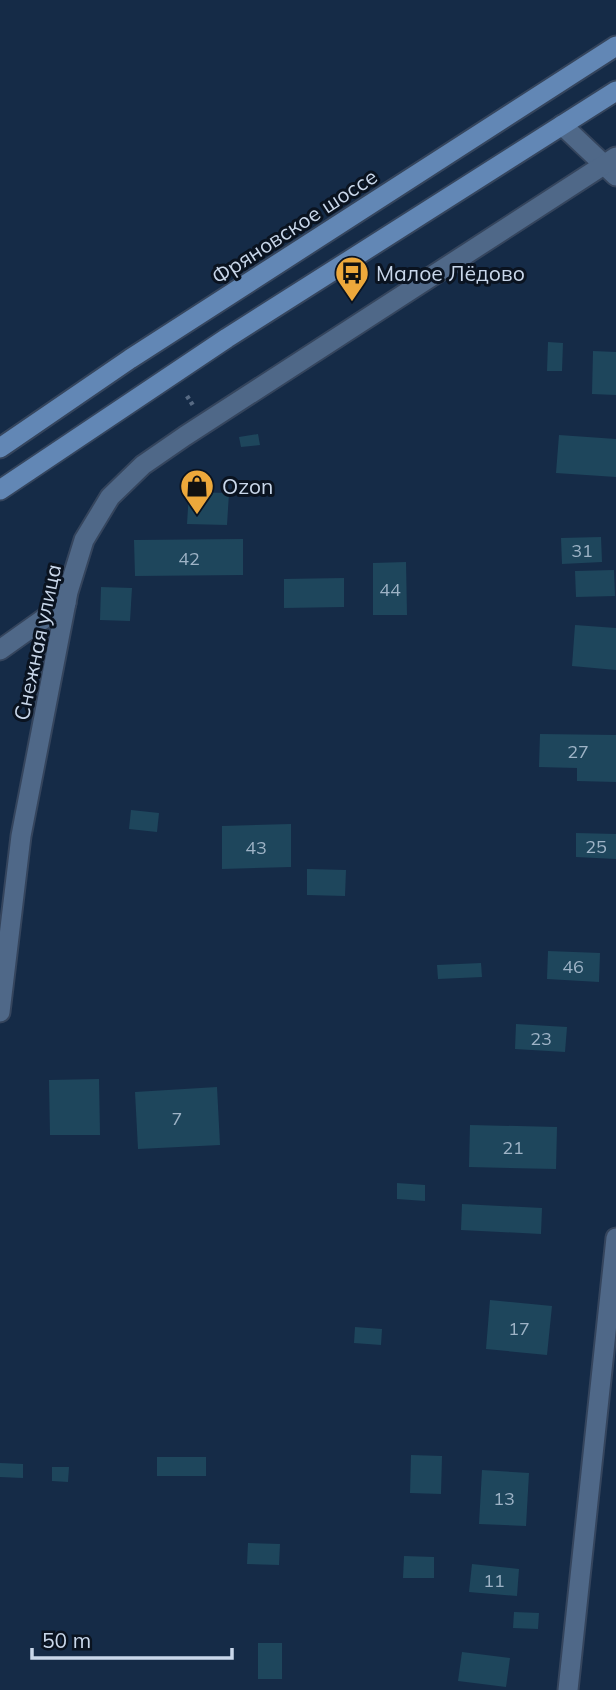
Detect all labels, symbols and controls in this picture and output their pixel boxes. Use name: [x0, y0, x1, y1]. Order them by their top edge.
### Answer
street label: Фряновское шоссе: [206, 163, 382, 289]
bus stop icon: Малое Лёдово: [333, 254, 371, 303]
place label: Малое Лёдово: [376, 260, 525, 286]
shop icon: Ozon: [178, 467, 216, 516]
place label: Ozon: [222, 473, 273, 499]
house number: 31: [571, 539, 593, 562]
house number: 42: [178, 547, 200, 570]
street label: Снежная улица: [8, 561, 66, 723]
house number: 44: [379, 578, 401, 601]
house number: 27: [567, 740, 589, 763]
house number: 25: [585, 835, 607, 858]
house number: 43: [245, 836, 267, 859]
house number: 46: [562, 955, 584, 978]
house number: 23: [530, 1027, 552, 1050]
house number: 7: [172, 1107, 182, 1130]
house number: 21: [502, 1136, 524, 1159]
house number: 17: [508, 1317, 530, 1340]
house number: 13: [493, 1487, 515, 1510]
house number: 11: [483, 1569, 505, 1592]
scale bar: [32, 1616, 231, 1660]
text: 50 m: [42, 1627, 91, 1653]

